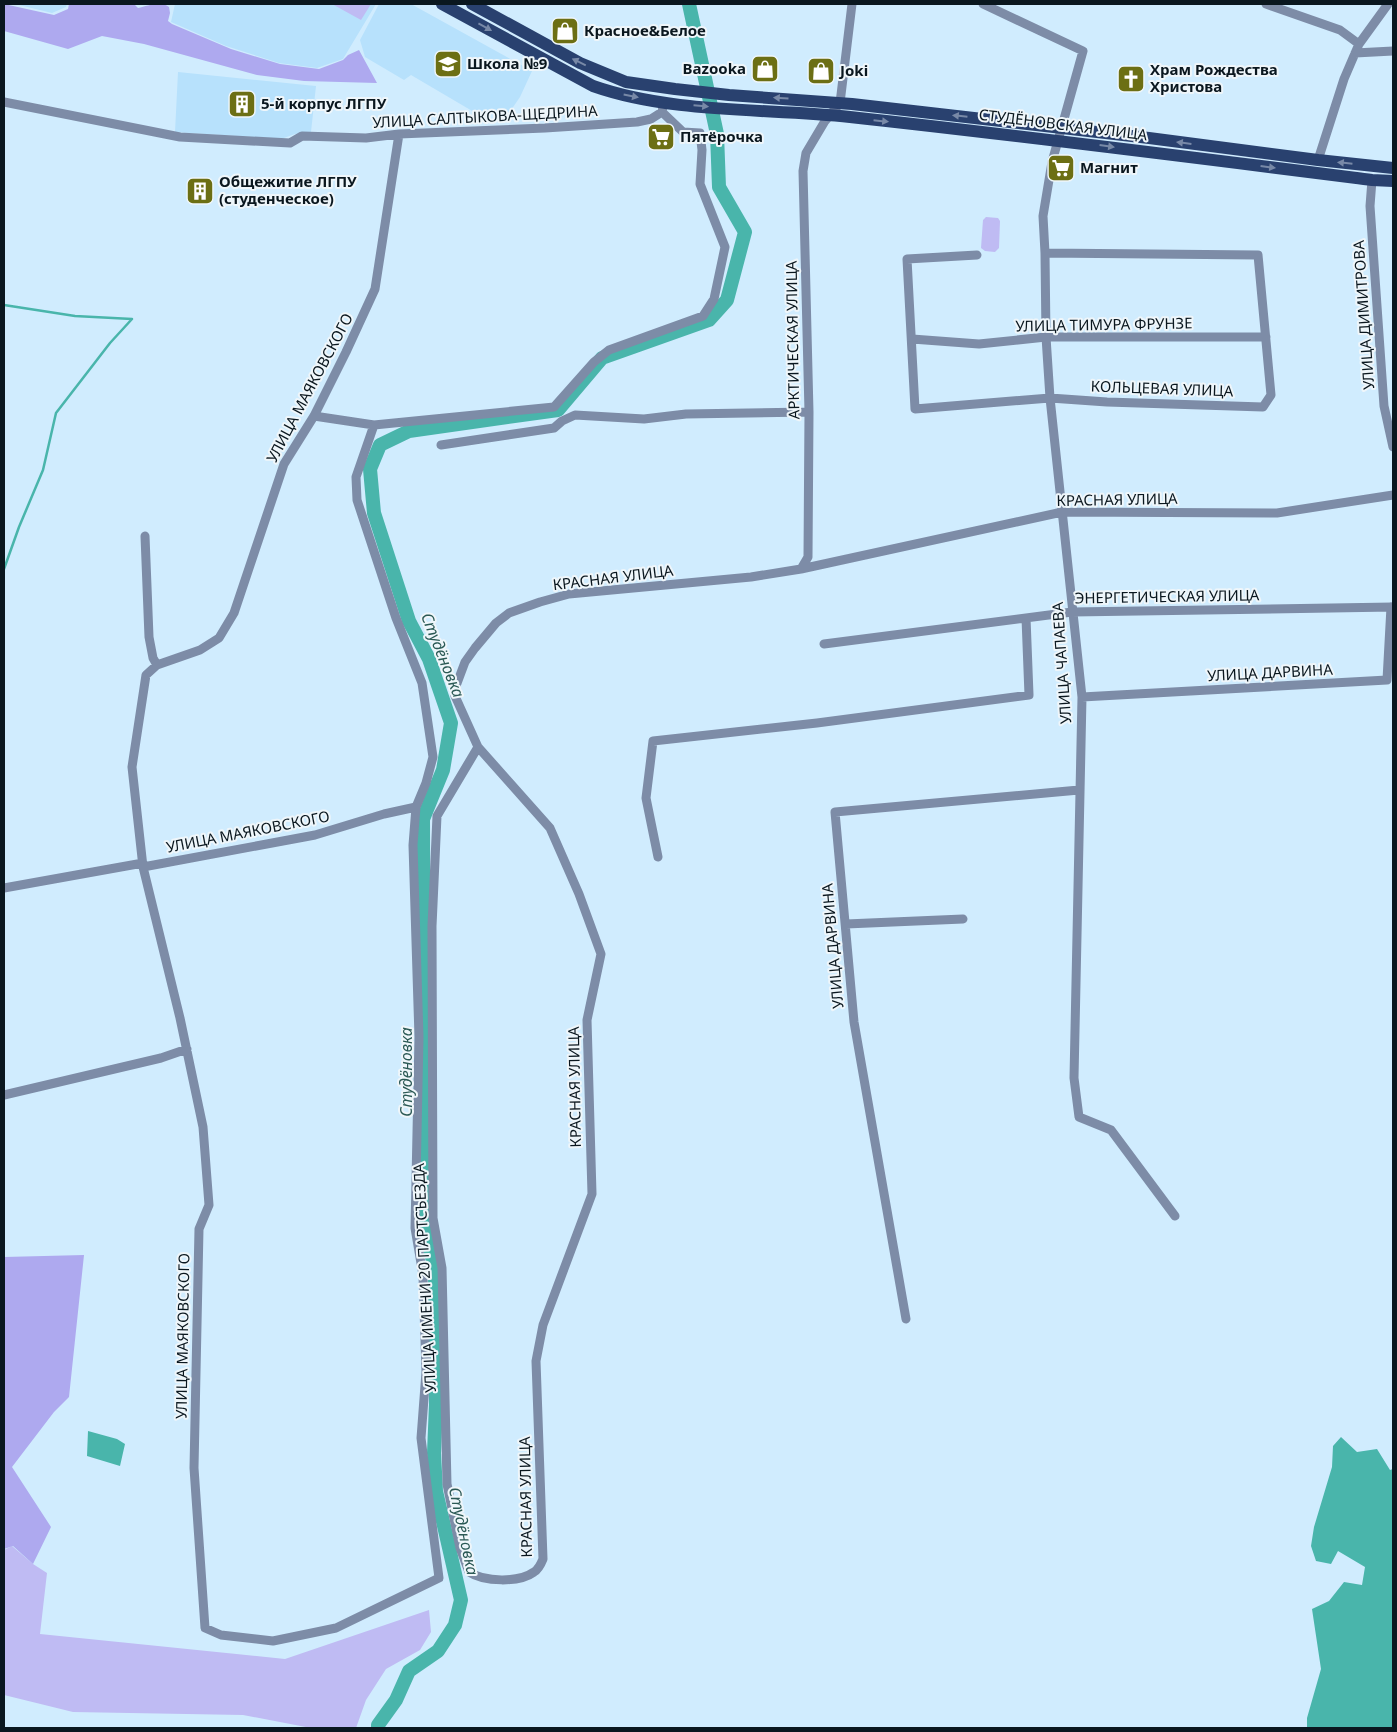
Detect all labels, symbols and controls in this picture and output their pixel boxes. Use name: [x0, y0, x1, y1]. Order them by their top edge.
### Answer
shop icon: Красное&Белое: [550, 16, 580, 46]
place label: Красное&Белое: [584, 20, 706, 40]
one-way arrow: [478, 23, 491, 32]
school or university icon: Школа №9: [433, 49, 463, 79]
place label: Школа №9: [467, 53, 548, 73]
shop icon: Bazooka: [750, 54, 780, 84]
shop icon: Joki: [806, 56, 836, 86]
one-way arrow: [572, 58, 586, 66]
place label: Bazooka: [683, 58, 746, 78]
place label: Храм Рождества Христова: [1150, 59, 1278, 96]
place label: Joki: [838, 60, 868, 80]
church icon: Храм Рождества Христова: [1116, 64, 1146, 94]
building icon: 5-й корпус ЛГПУ: [227, 89, 257, 119]
one-way arrow: [623, 92, 639, 100]
place label: 5-й корпус ЛГПУ: [261, 93, 387, 113]
one-way arrow: [773, 93, 789, 101]
street label: УЛИЦА САЛТЫКОВА-ЩЕДРИНА: [372, 100, 598, 132]
one-way arrow: [693, 102, 709, 110]
street label: СТУДЁНОВСКАЯ УЛИЦА: [978, 104, 1149, 144]
one-way arrow: [952, 112, 968, 120]
one-way arrow: [873, 117, 889, 125]
supermarket icon: Пятёрочка: [646, 122, 676, 152]
place label: Пятёрочка: [680, 126, 763, 146]
one-way arrow: [1175, 139, 1191, 147]
one-way arrow: [1099, 142, 1115, 150]
supermarket icon: Магнит: [1046, 153, 1076, 183]
place label: Магнит: [1080, 157, 1138, 177]
one-way arrow: [1336, 159, 1352, 167]
one-way arrow: [1260, 163, 1276, 171]
place label: Общежитие ЛГПУ (студенческое): [219, 171, 357, 208]
building icon: Общежитие ЛГПУ (студенческое): [185, 176, 215, 206]
street label: УЛИЦА ДИМИТРОВА: [1348, 239, 1378, 390]
street label: АРКТИЧЕСКАЯ УЛИЦА: [781, 260, 803, 419]
street label: УЛИЦА МАЯКОВСКОГО: [261, 310, 357, 466]
street label: УЛИЦА ТИМУРА ФРУНЗЕ: [1015, 312, 1193, 336]
street label: КОЛЬЦЕВАЯ УЛИЦА: [1090, 376, 1234, 400]
street label: КРАСНАЯ УЛИЦА: [1056, 488, 1178, 510]
street label: КРАСНАЯ УЛИЦА: [552, 560, 675, 594]
street label: ЭНЕРГЕТИЧЕСКАЯ УЛИЦА: [1074, 584, 1260, 608]
street label: УЛИЦА ЧАПАЕВА: [1047, 601, 1075, 725]
water label: Студёновка: [416, 609, 470, 701]
street label: УЛИЦА ДАРВИНА: [1207, 659, 1334, 685]
street label: УЛИЦА МАЯКОВСКОГО: [164, 805, 331, 857]
street label: УЛИЦА ДАРВИНА: [817, 882, 847, 1010]
street label: КРАСНАЯ УЛИЦА: [563, 1026, 585, 1148]
water label: Студёновка: [395, 1027, 417, 1117]
street label: УЛИЦА ИМЕНИ 20 ПАРТСЪЕЗДА: [408, 1162, 440, 1393]
street label: УЛИЦА МАЯКОВСКОГО: [171, 1253, 193, 1419]
street label: КРАСНАЯ УЛИЦА: [514, 1436, 536, 1558]
water label: Студёновка: [444, 1485, 484, 1577]

